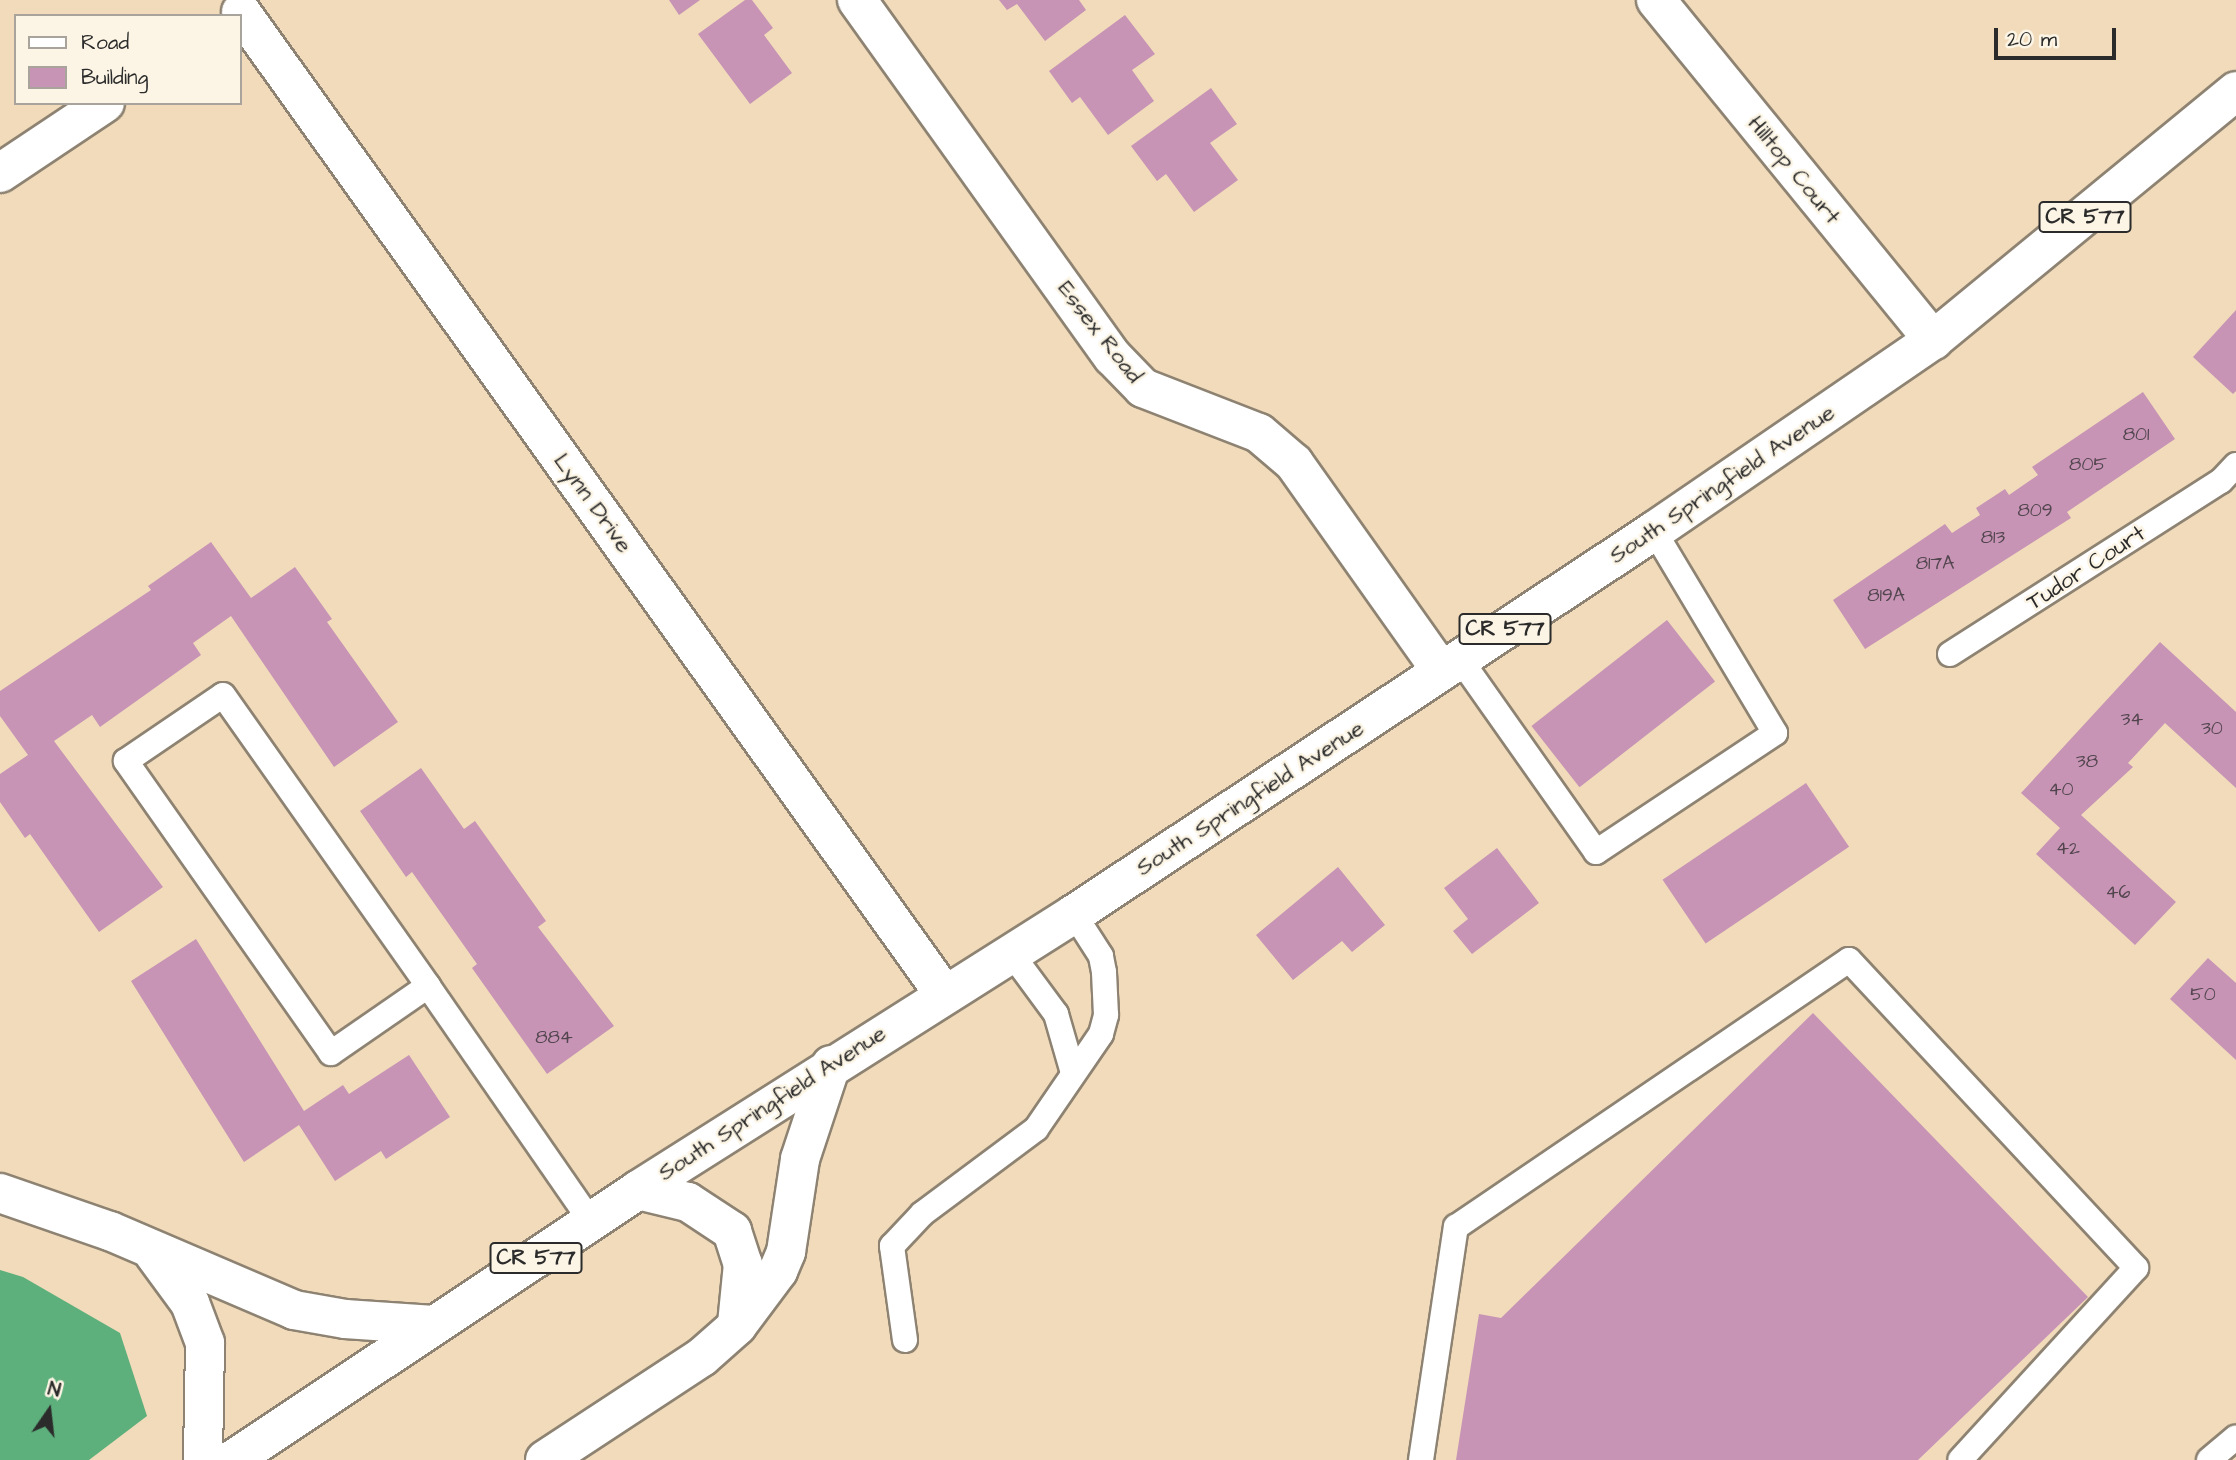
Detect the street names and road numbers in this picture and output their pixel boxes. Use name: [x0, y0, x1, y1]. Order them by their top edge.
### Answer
street label: Hilltop Court: [1742, 110, 1846, 230]
road number: CR 577: [2038, 200, 2132, 234]
street label: Essex Road: [1052, 275, 1148, 389]
street label: South Springfield Avenue: [1604, 398, 1840, 570]
street label: Lynn Drive: [548, 448, 638, 558]
street label: Tudor Court: [2022, 520, 2150, 616]
road number: CR 577: [1458, 612, 1552, 646]
street label: South Springfield Avenue: [1131, 714, 1369, 882]
street label: South Springfield Avenue: [653, 1019, 891, 1187]
road number: CR 577: [489, 1240, 583, 1276]

